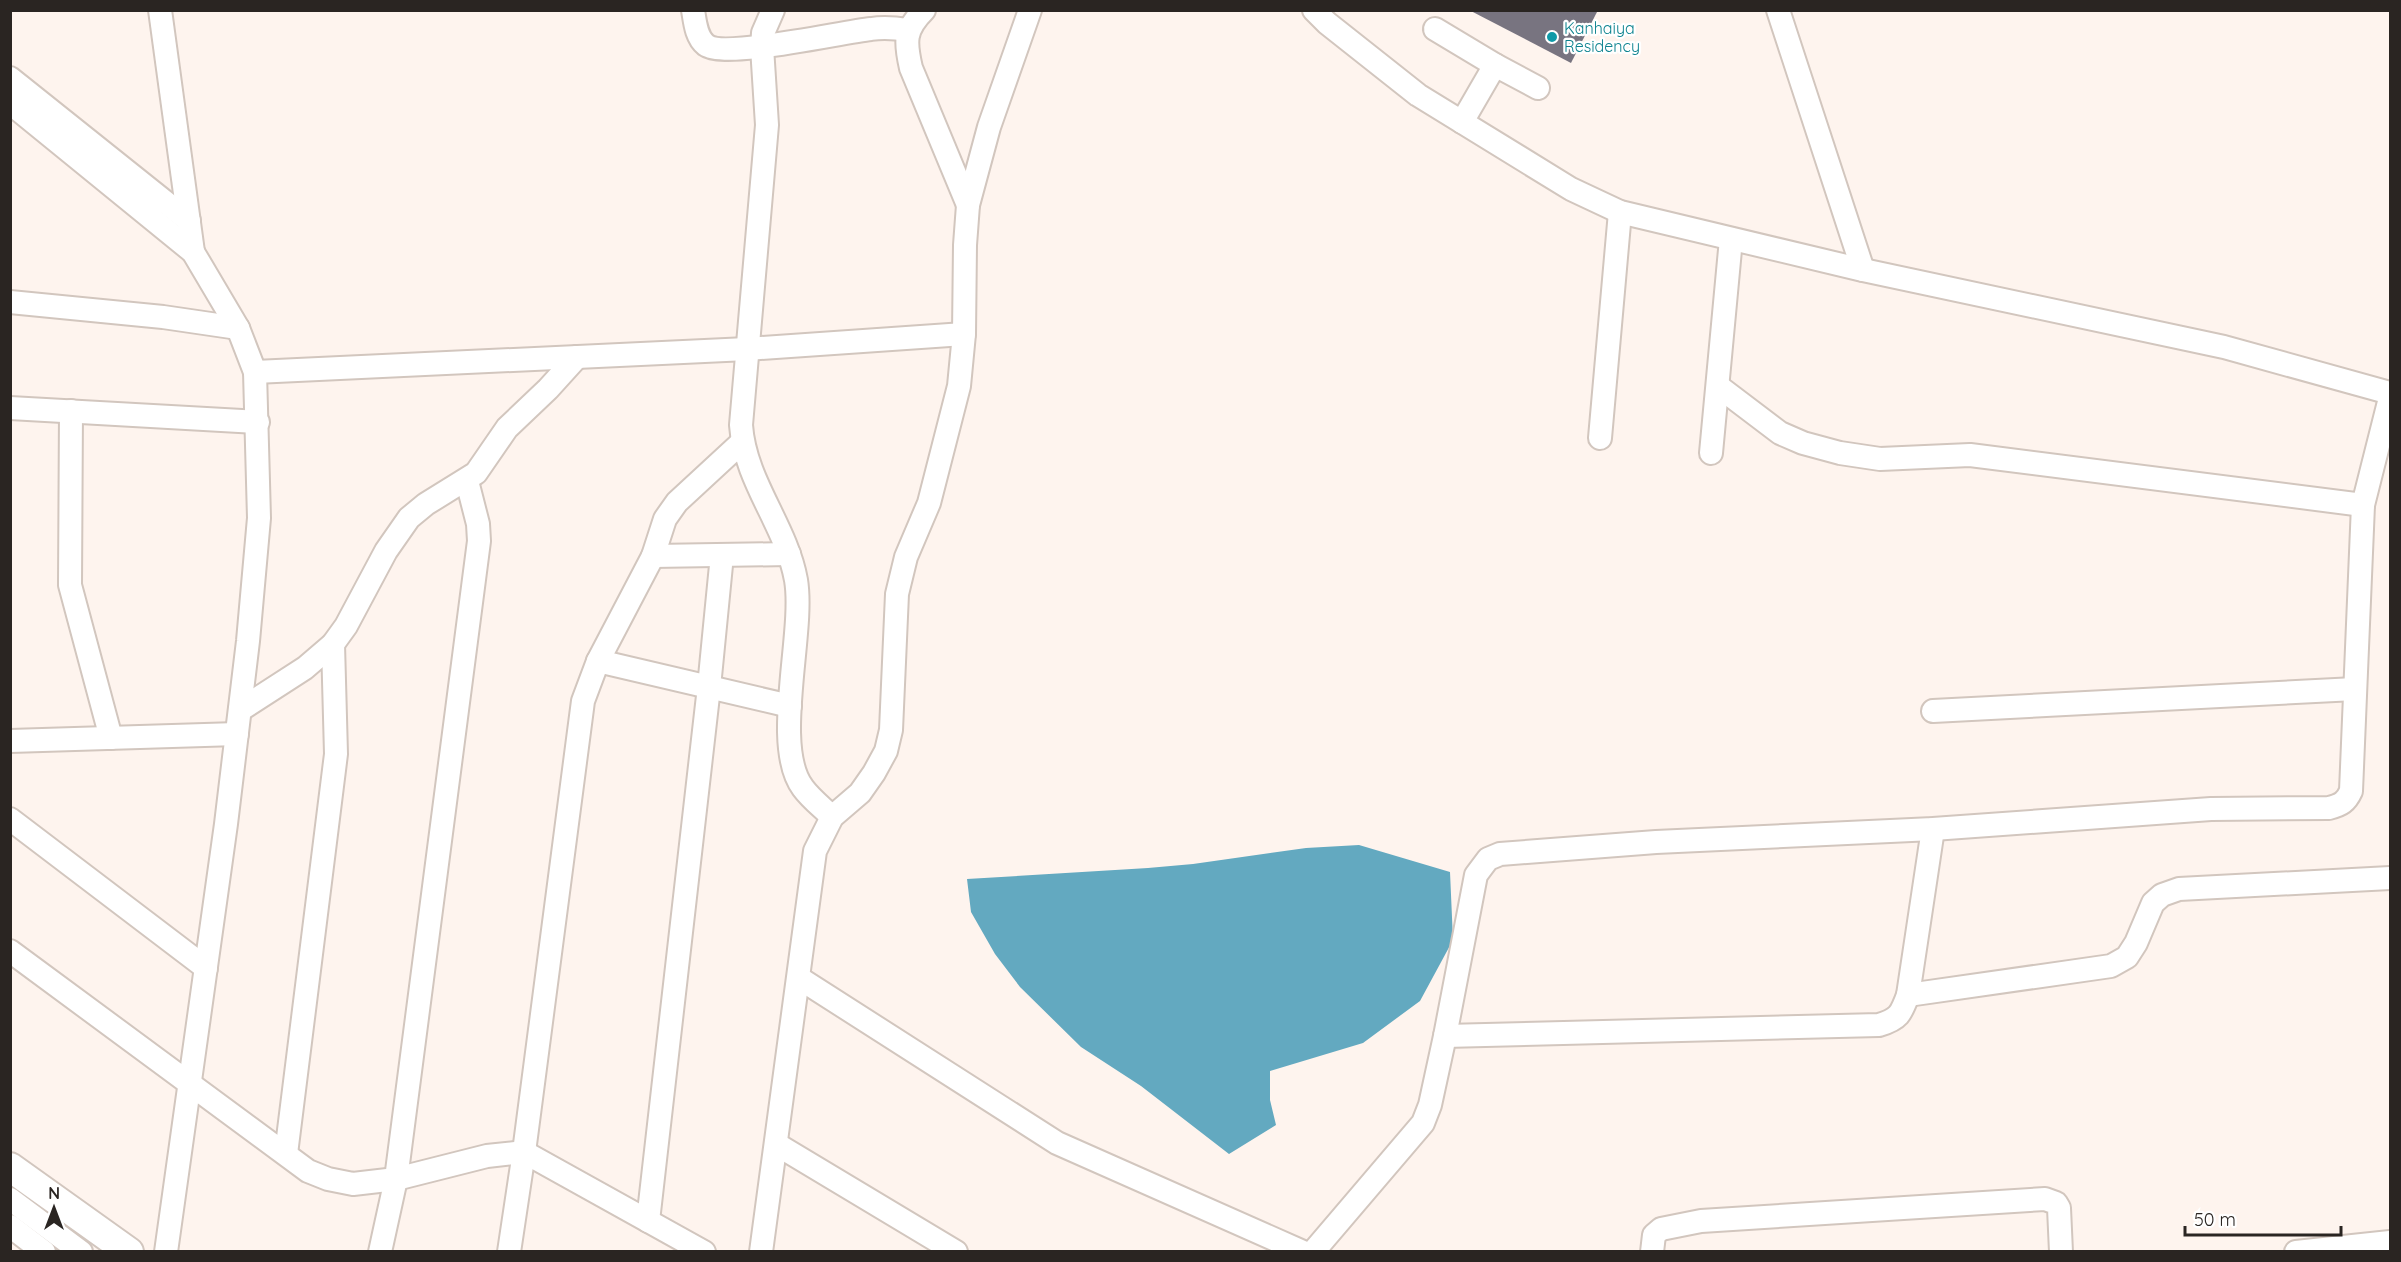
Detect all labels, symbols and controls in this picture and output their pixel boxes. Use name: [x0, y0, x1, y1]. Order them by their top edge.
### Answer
place label: Kanhaiya Residency: [1564, 18, 1640, 56]
marker: Kanhaiya Residency: [1545, 30, 1559, 44]
north arrow: [24, 1178, 84, 1238]
text: N: [48, 1183, 60, 1203]
scale bar: [2185, 1199, 2341, 1237]
text: 50 m: [2194, 1208, 2236, 1231]

